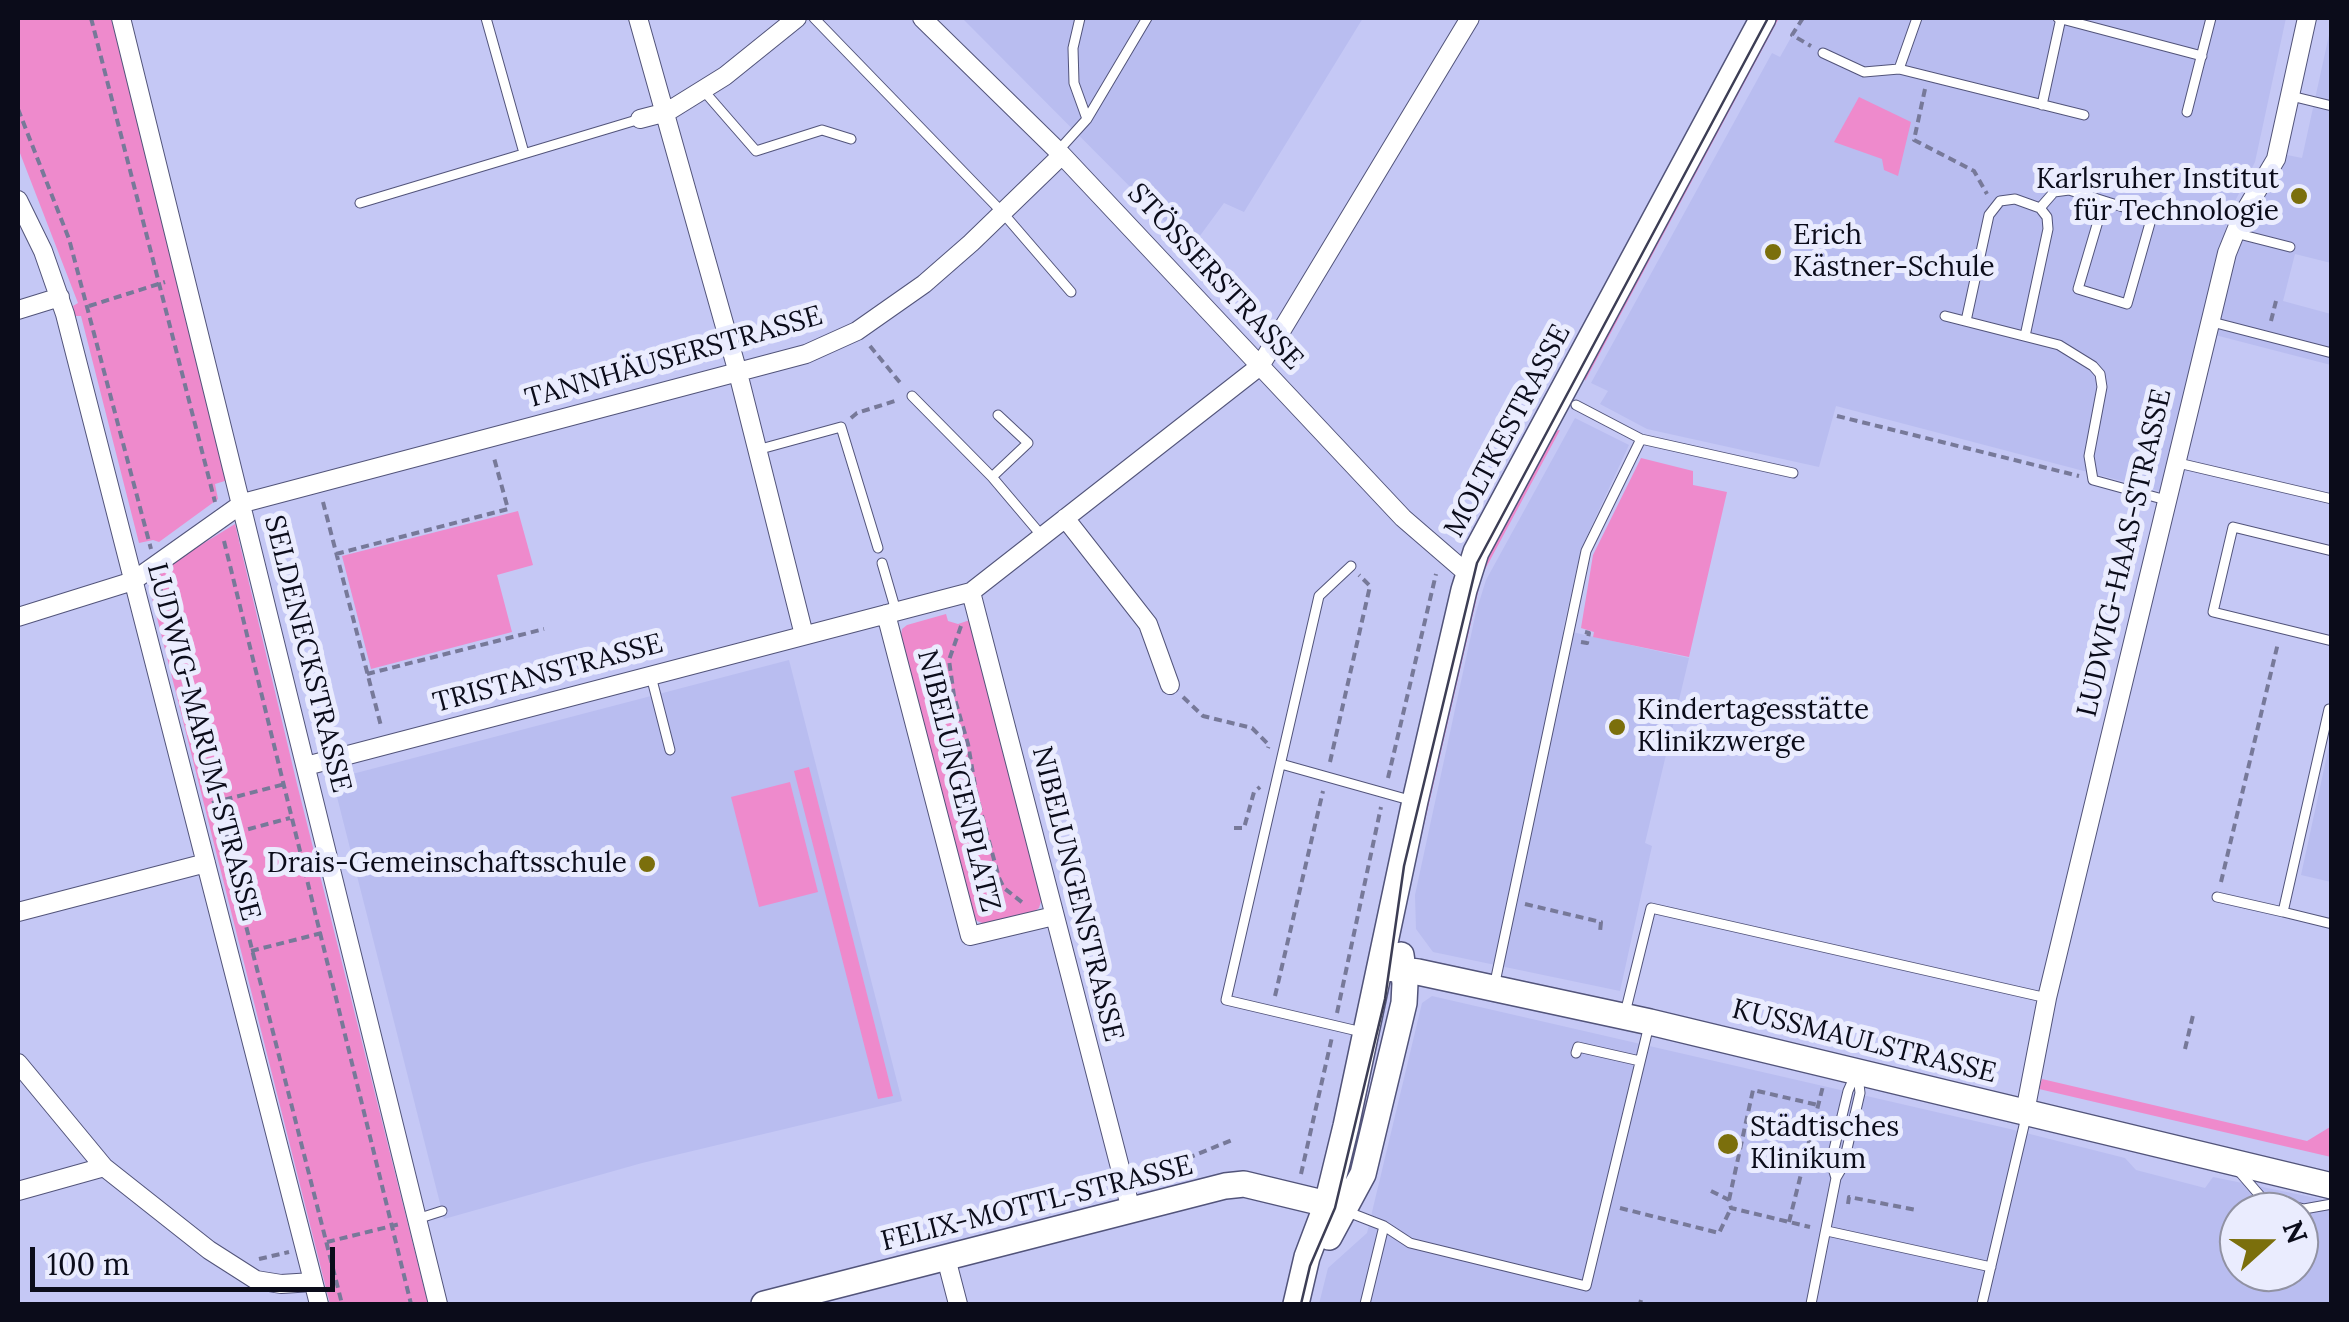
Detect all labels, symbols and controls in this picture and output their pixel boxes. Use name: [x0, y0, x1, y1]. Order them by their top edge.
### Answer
place label: Karlsruher Institut für Technologie: [2036, 163, 2279, 229]
street label: STÖSSERSTRASSE: [1120, 177, 1310, 377]
marker: Karlsruher Institut für Technologie: [2288, 185, 2310, 207]
place label: Erich Kästner-Schule: [1793, 219, 1995, 285]
marker: Erich Kästner-Schule: [1762, 241, 1784, 263]
street label: TANNHÄUSERSTRASSE: [521, 299, 827, 417]
street label: MOLTKESTRASSE: [1438, 319, 1578, 543]
street label: LUDWIG-HAAS-STRASSE: [2071, 386, 2179, 720]
street label: SELDENECKSTRASSE: [256, 512, 358, 796]
street label: LUDWIG-MARUM-STRASSE: [139, 560, 267, 924]
street label: TRISTANSTRASSE: [430, 627, 666, 721]
street label: NIBELUNGENPLATZ: [909, 647, 1007, 915]
place label: Kindertagesstätte Klinikzwerge: [1637, 694, 1869, 760]
marker: Kindertagesstätte Klinikzwerge: [1606, 716, 1628, 738]
street label: NIBELUNGENSTRASSE: [1024, 743, 1130, 1045]
place label: Drais-Gemeinschaftsschule: [267, 847, 627, 881]
marker: Drais-Gemeinschaftsschule: [636, 853, 658, 875]
street label: KUSSMAULSTRASSE: [1728, 993, 2000, 1091]
place label: Städtisches Klinikum: [1750, 1111, 1899, 1177]
marker: Städtisches Klinikum: [1715, 1131, 1741, 1157]
street label: FELIX-MOTTL-STRASSE: [878, 1149, 1196, 1259]
north arrow: [2219, 1192, 2319, 1292]
text: N: [2274, 1215, 2316, 1249]
scale bar: [35, 1227, 340, 1289]
text: 100 m: [47, 1245, 130, 1283]

